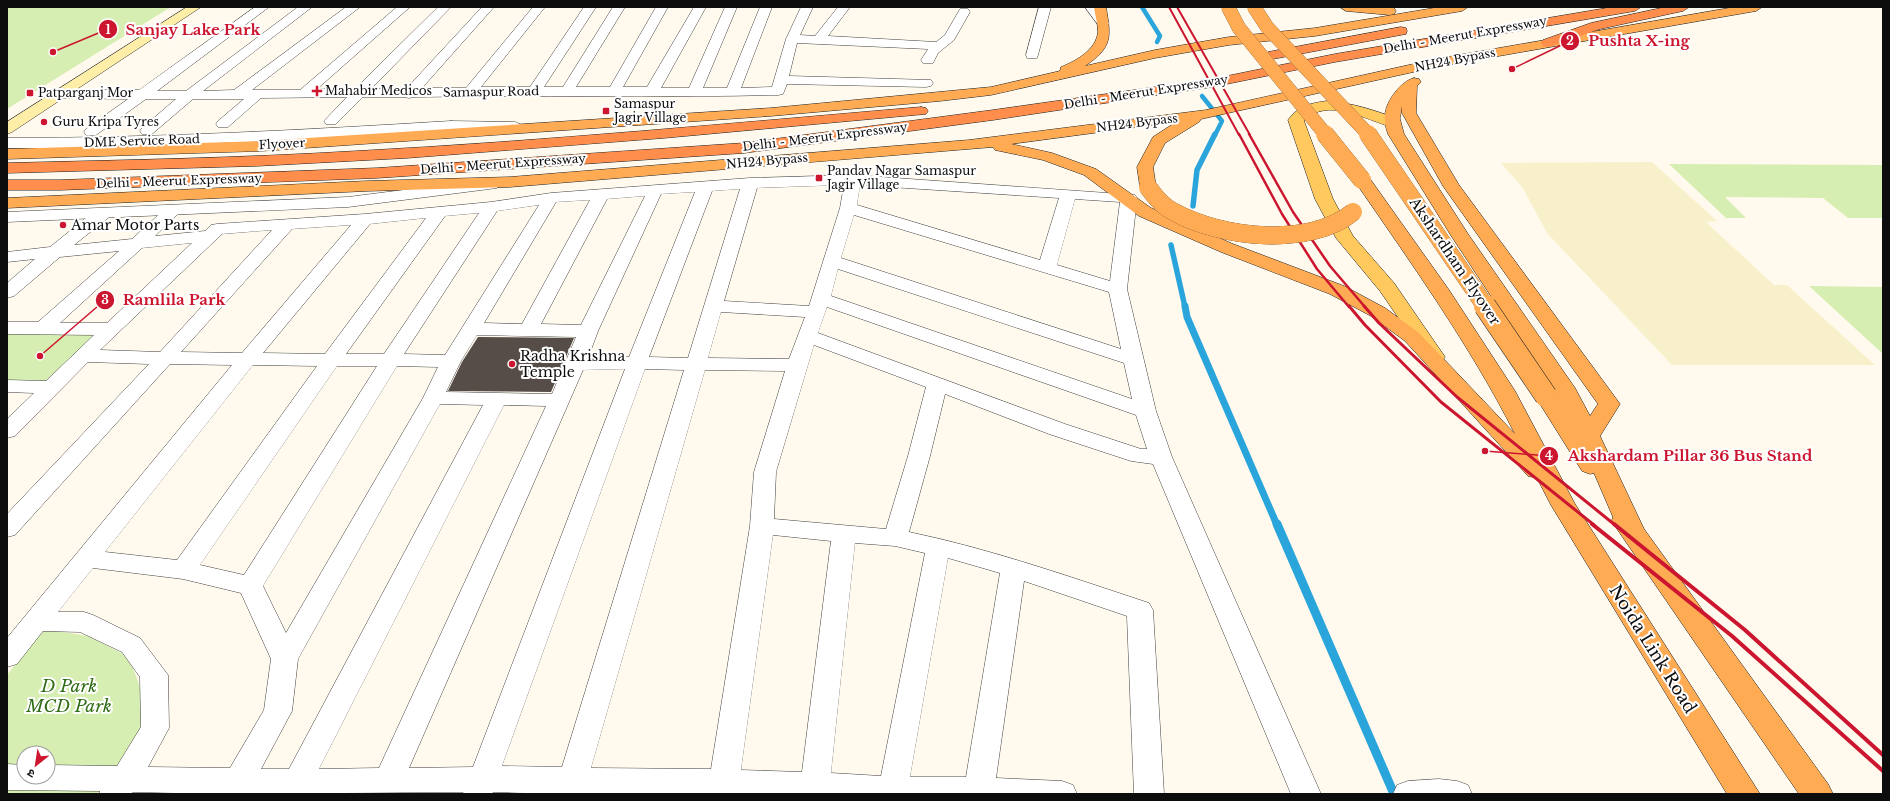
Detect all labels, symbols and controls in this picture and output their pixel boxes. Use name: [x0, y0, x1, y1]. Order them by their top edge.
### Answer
street label: Delhi - Meerut Expressway: [1382, 13, 1548, 56]
callout: Sanjay Lake Park: [98, 16, 269, 43]
text: Sanjay Lake Park: [126, 20, 261, 39]
text: 1: [105, 22, 111, 37]
callout: Pushta X-ing: [1560, 27, 1698, 54]
text: Pushta X-ing: [1588, 31, 1691, 50]
text: 2: [1566, 33, 1574, 48]
street label: NH24 Bypass: [1413, 44, 1497, 75]
street label: Delhi - Meerut Expressway: [1063, 71, 1229, 112]
place label: Mahabir Medicos: [325, 83, 432, 98]
street label: Samaspur Road: [443, 83, 539, 100]
place label: Patparganj Mor: [38, 85, 134, 100]
marker: Mahabir Medicos: [312, 86, 322, 96]
marker: Patparganj Mor: [25, 88, 35, 98]
place label: Samaspur Jagir Village: [612, 96, 687, 125]
marker: Samaspur Jagir Village: [601, 106, 611, 116]
street label: NH24 Bypass: [1095, 110, 1179, 135]
place label: Guru Kripa Tyres: [52, 114, 159, 129]
marker: Guru Kripa Tyres: [39, 117, 49, 127]
street label: Delhi - Meerut Expressway: [742, 119, 909, 154]
street label: DME Service Road: [84, 131, 200, 150]
street label: Flyover: [258, 135, 306, 152]
street label: NH24 Bypass: [725, 149, 809, 172]
street label: Delhi - Meerut Expressway: [420, 150, 587, 177]
place label: Pandav Nagar Samaspur Jagir Village: [825, 163, 976, 192]
street label: Delhi - Meerut Expressway: [96, 170, 263, 191]
marker: Pandav Nagar Samaspur Jagir Village: [814, 173, 824, 183]
street label: Akshardham Flyover: [1405, 193, 1505, 328]
place label: Amar Motor Parts: [70, 216, 199, 234]
marker: Amar Motor Parts: [58, 220, 68, 230]
callout: Ramlila Park: [95, 287, 234, 314]
text: Ramlila Park: [123, 290, 226, 309]
text: 3: [101, 292, 109, 307]
place label: Radha Krishna Temple: [520, 347, 625, 381]
marker: Radha Krishna Temple: [507, 359, 517, 369]
callout: Akshardam Pillar 36 Bus Stand: [1539, 443, 1820, 470]
text: Akshardam Pillar 36 Bus Stand: [1567, 446, 1813, 465]
text: 4: [1545, 448, 1553, 463]
street label: Noida Link Road: [1605, 581, 1701, 718]
park label: D Park MCD Park: [25, 676, 112, 717]
north arrow: [16, 745, 56, 785]
text: उ: [24, 766, 37, 781]

